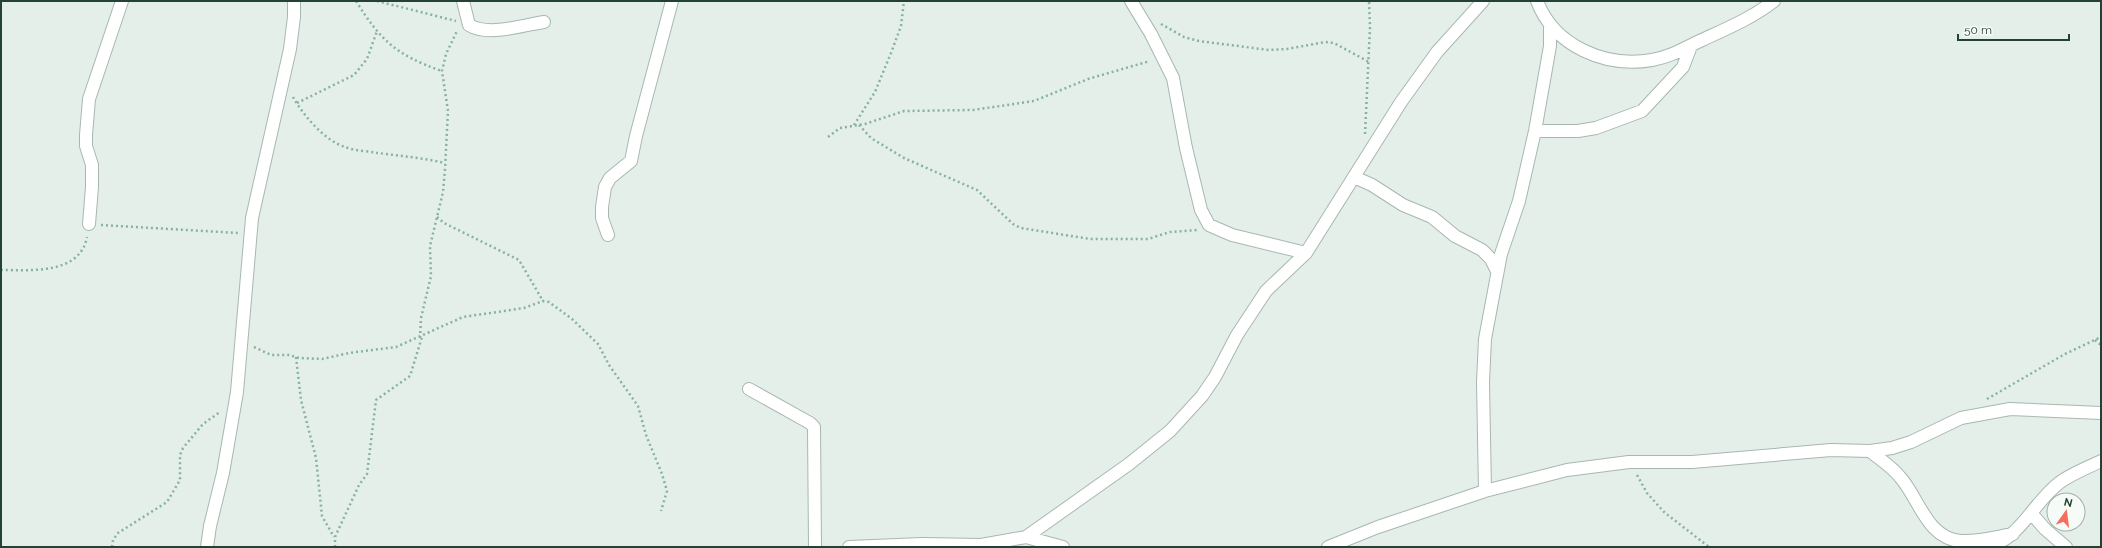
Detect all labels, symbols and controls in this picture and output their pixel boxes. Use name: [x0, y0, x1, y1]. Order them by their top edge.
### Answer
scale bar: [1958, 16, 2069, 42]
text: 50 m: [1964, 23, 1992, 37]
north arrow: [2046, 492, 2086, 532]
text: N: [2063, 495, 2074, 510]

